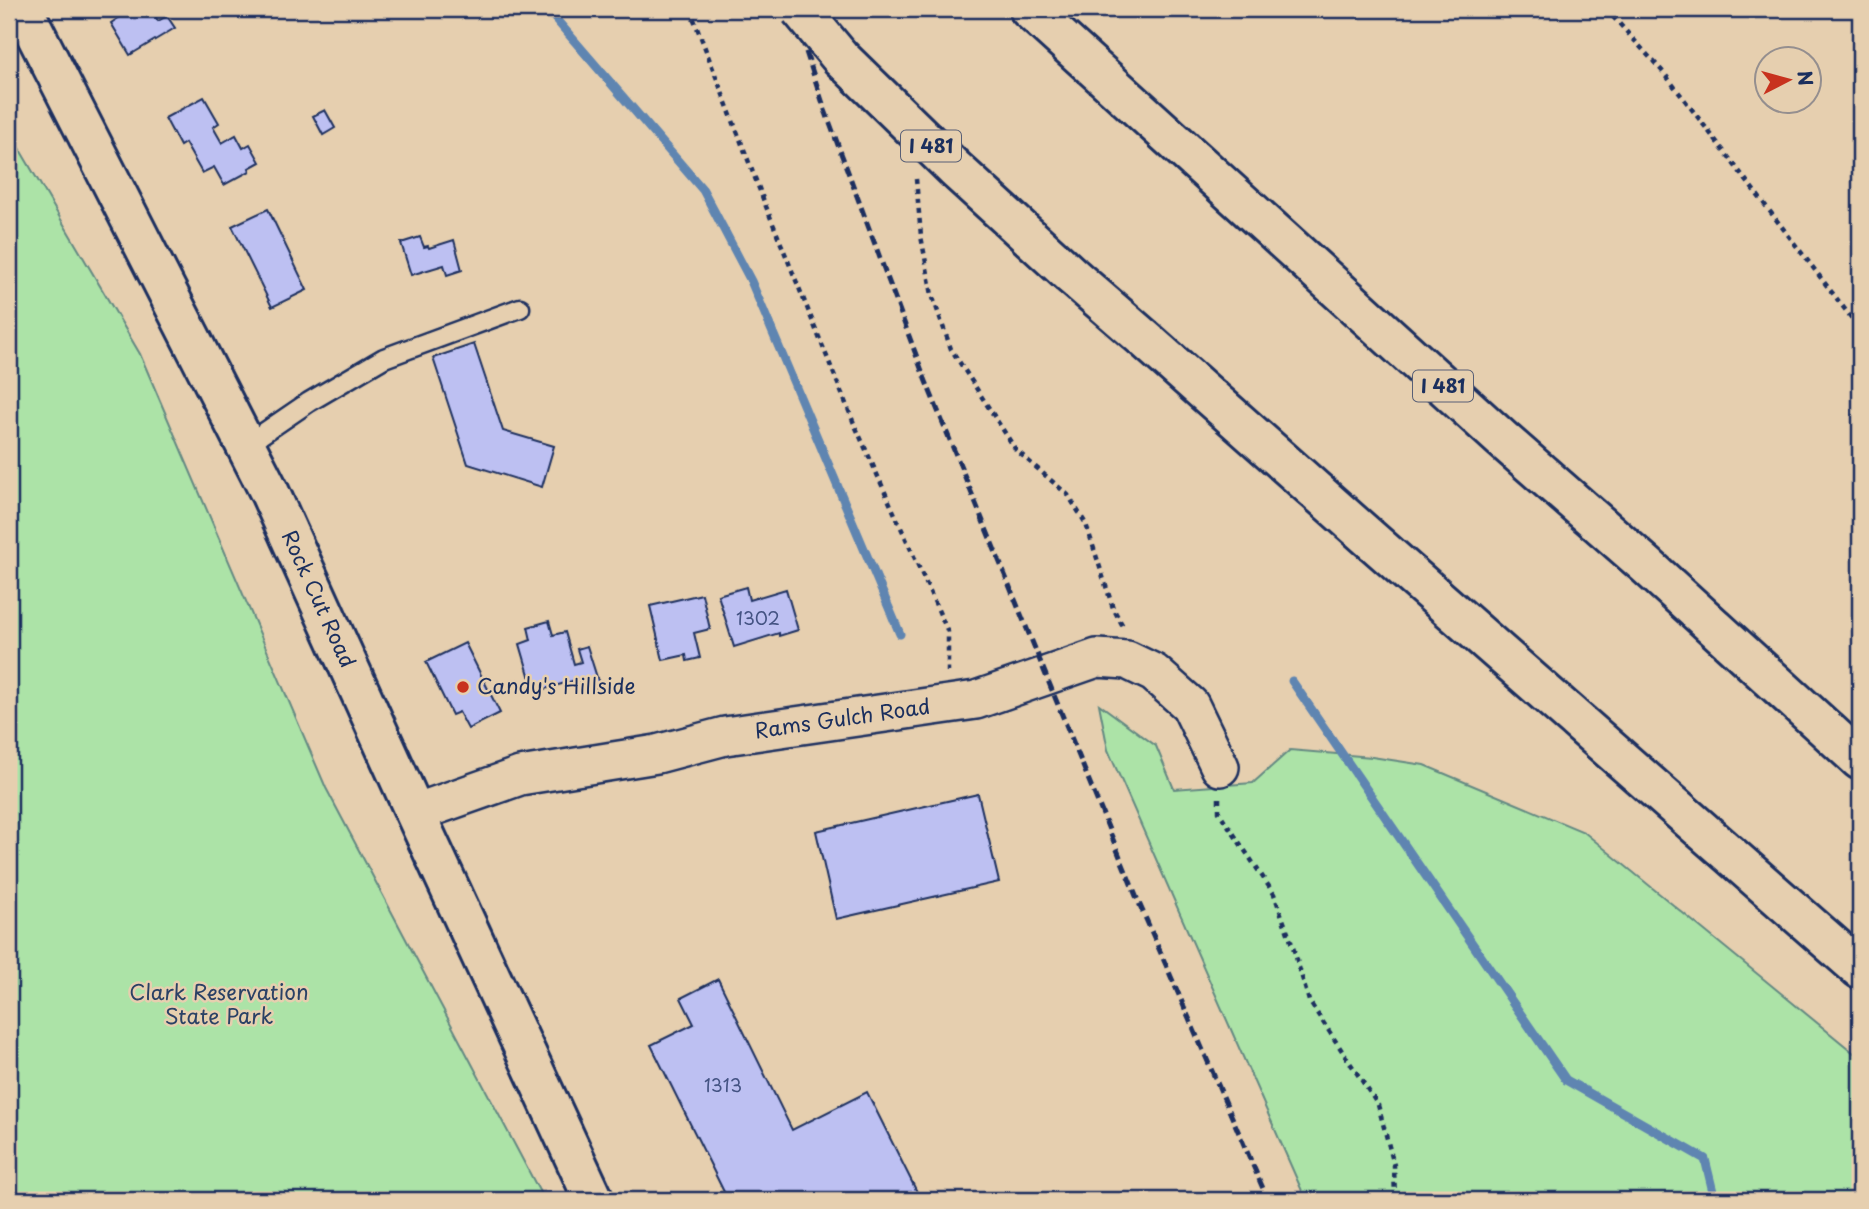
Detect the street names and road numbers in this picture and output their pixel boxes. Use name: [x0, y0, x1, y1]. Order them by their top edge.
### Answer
road number: I 481: [901, 130, 961, 162]
road number: I 481: [1413, 370, 1473, 402]
street label: Rock Cut Road: [275, 524, 365, 672]
street label: Rams Gulch Road: [752, 689, 932, 746]

